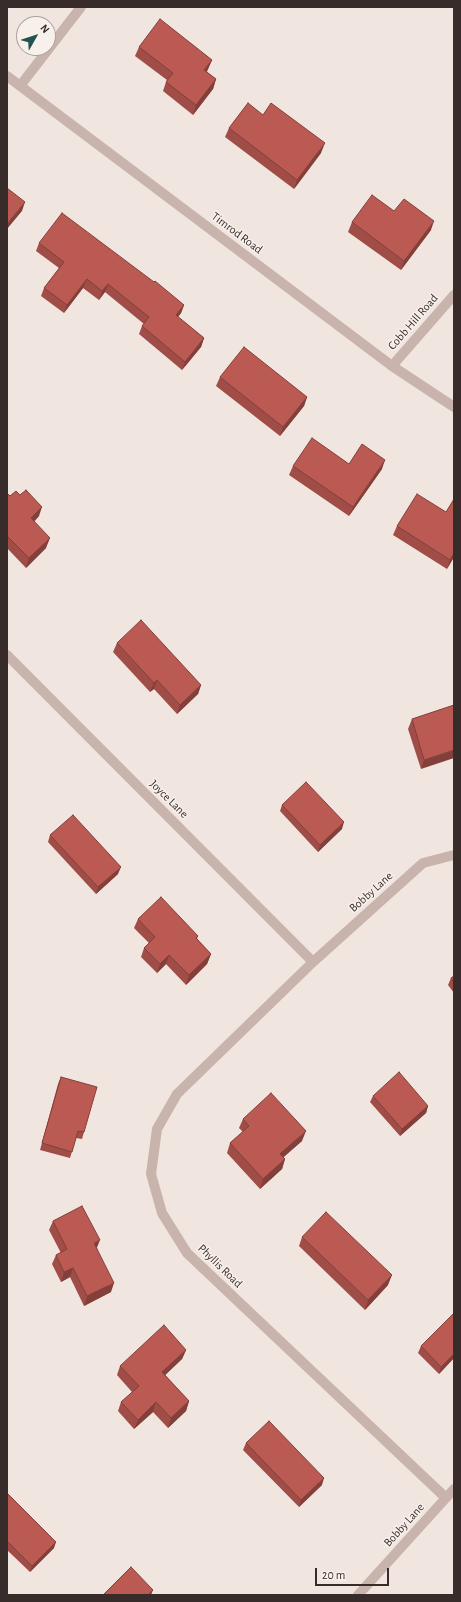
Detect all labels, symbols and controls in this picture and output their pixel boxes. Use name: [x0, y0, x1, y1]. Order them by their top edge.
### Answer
north arrow: [16, 16, 56, 56]
text: N: [38, 22, 52, 35]
street label: Timrod Road: [209, 209, 265, 257]
street label: Cobb Hill Road: [385, 291, 441, 353]
street label: Joyce Lane: [147, 777, 191, 821]
street label: Bobby Lane: [346, 869, 396, 915]
street label: Phyllis Road: [195, 1241, 245, 1291]
street label: Bobby Lane: [381, 1500, 427, 1550]
scale bar: [317, 1560, 391, 1586]
text: 20 m: [322, 1569, 345, 1581]

